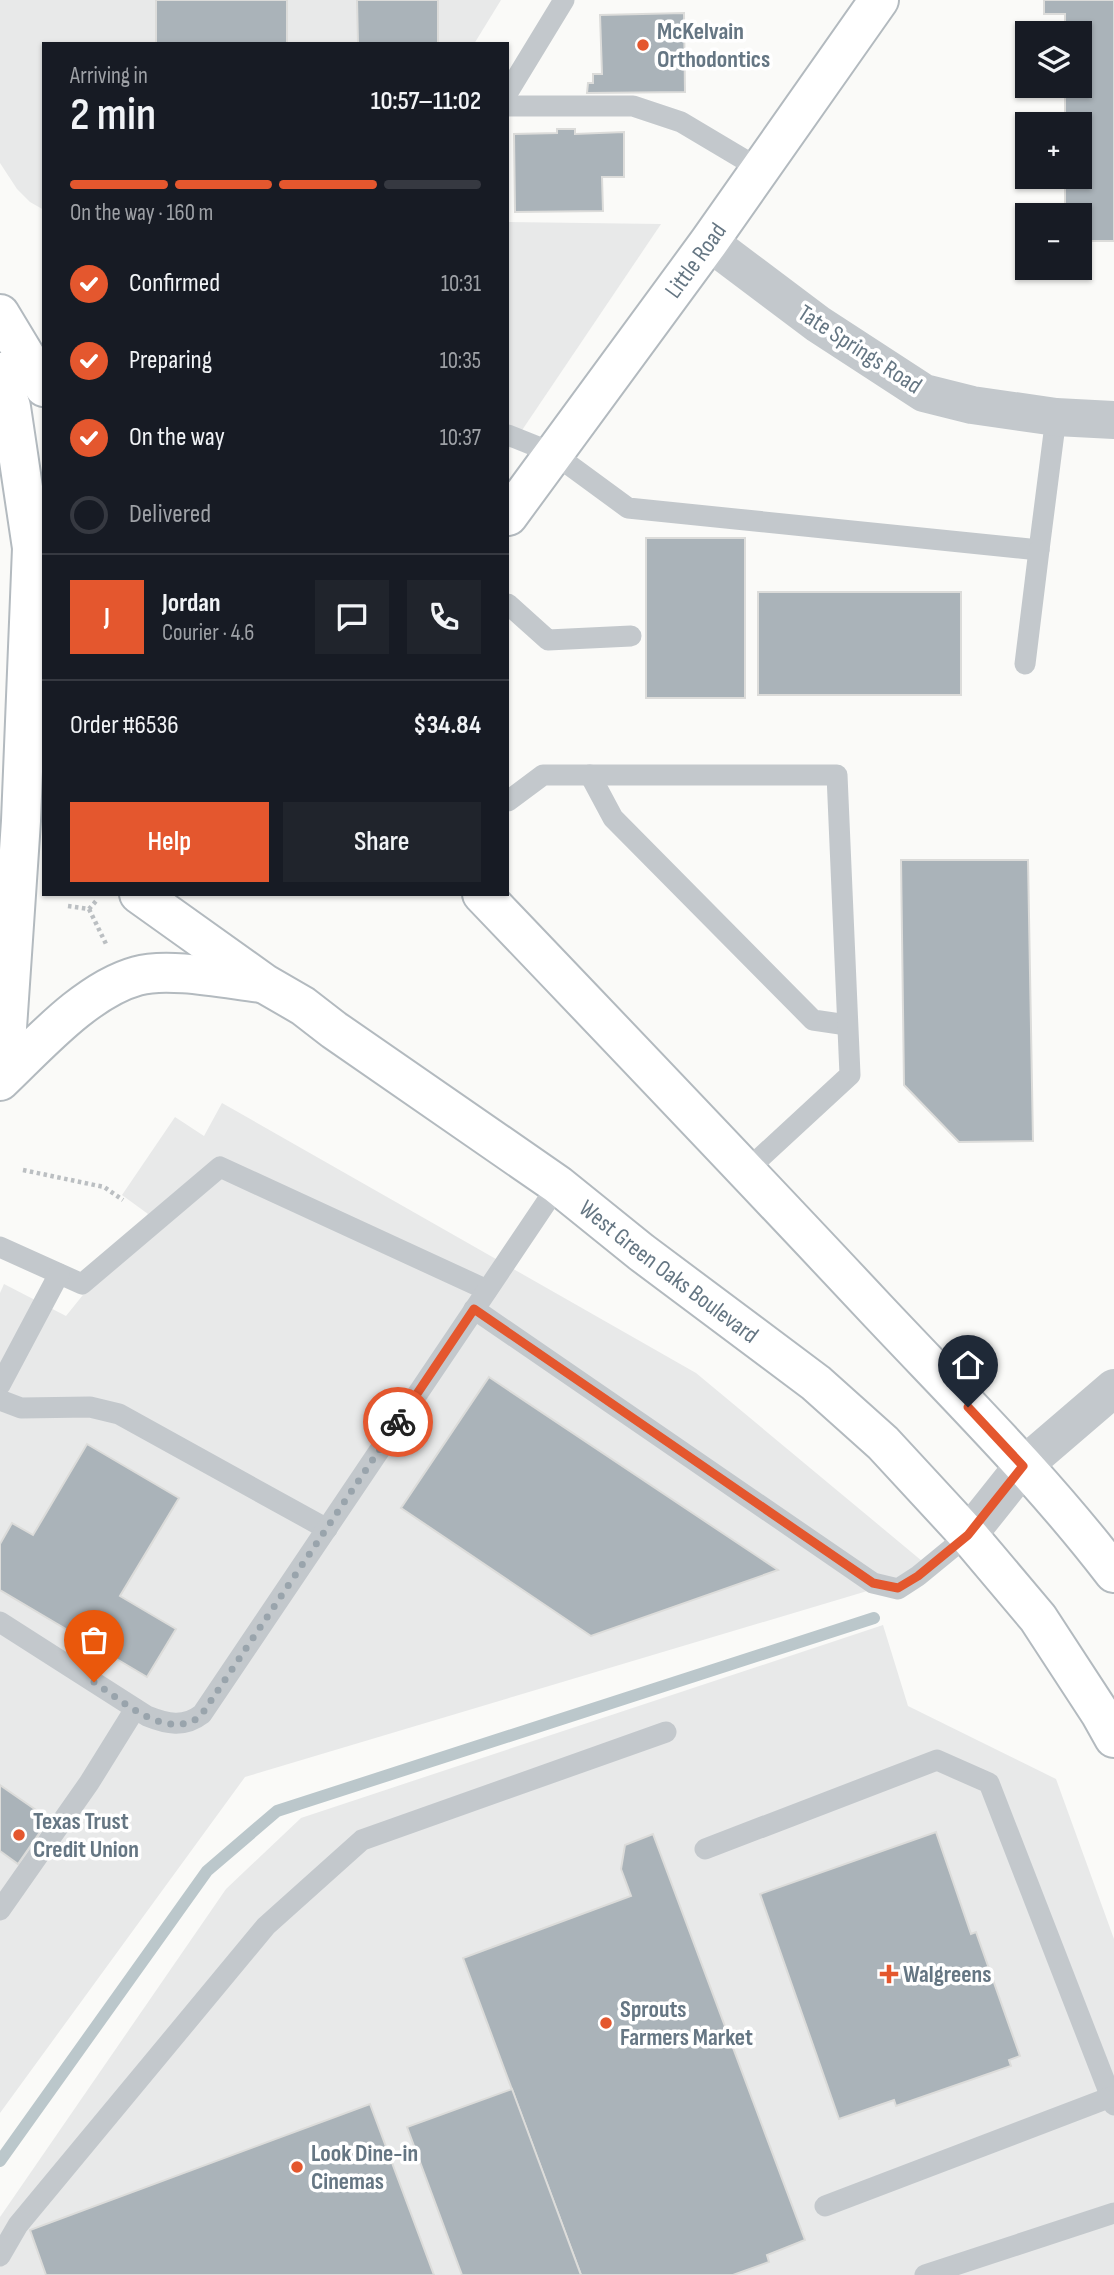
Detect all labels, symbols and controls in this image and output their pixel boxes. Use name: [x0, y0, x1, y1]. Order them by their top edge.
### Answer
place label: McKelvain Orthodontics: [657, 17, 770, 74]
map controls: [1015, 21, 1092, 280]
button: layers: [1015, 21, 1092, 98]
marker: McKelvain Orthodontics: [635, 37, 651, 53]
text: Arriving in: [70, 62, 148, 90]
text: 10:57–11:02: [371, 86, 481, 117]
text: 2 min: [70, 88, 156, 143]
button: +: [1015, 112, 1092, 189]
text: On the way · 160 m: [70, 199, 213, 227]
button: −: [1015, 203, 1092, 280]
street label: Little Road: [659, 217, 733, 304]
icon: check: [70, 265, 108, 303]
text: Confirmed: [129, 268, 220, 299]
text: 10:31: [441, 270, 481, 298]
street label: Tate Springs Road: [792, 299, 927, 400]
icon: check: [70, 342, 108, 380]
text: Preparing: [129, 345, 212, 376]
text: 10:35: [440, 347, 481, 375]
icon: check: [70, 419, 108, 457]
text: On the way: [129, 422, 225, 453]
text: 10:37: [440, 424, 481, 452]
text: Delivered: [129, 499, 211, 530]
button: chat: [315, 580, 389, 654]
button: phone: [407, 580, 481, 654]
text: Jordan: [162, 588, 220, 619]
text: J: [104, 602, 110, 633]
text: Courier · 4.6: [162, 619, 254, 647]
text: Order #6536: [70, 710, 179, 741]
text: $34.84: [413, 710, 481, 741]
button: Help: [70, 802, 269, 882]
button: Share: [283, 802, 481, 882]
street label: West Green Oaks Boulevard: [573, 1194, 764, 1350]
pin: [938, 1335, 998, 1407]
icon: home: [949, 1346, 987, 1384]
courier: [363, 1387, 433, 1457]
icon: bike: [379, 1403, 417, 1441]
pin: [64, 1610, 124, 1682]
icon: bag: [75, 1621, 113, 1659]
place label: Texas Trust Credit Union: [33, 1807, 139, 1864]
marker: Texas Trust Credit Union: [11, 1827, 27, 1843]
place label: Walgreens: [903, 1960, 991, 1989]
marker: Walgreens: [881, 1966, 897, 1982]
place label: Sprouts Farmers Market: [620, 1995, 753, 2052]
marker: Sprouts Farmers Market: [598, 2015, 614, 2031]
place label: Look Dine-in Cinemas: [311, 2139, 418, 2196]
marker: Look Dine-in Cinemas: [289, 2159, 305, 2175]

